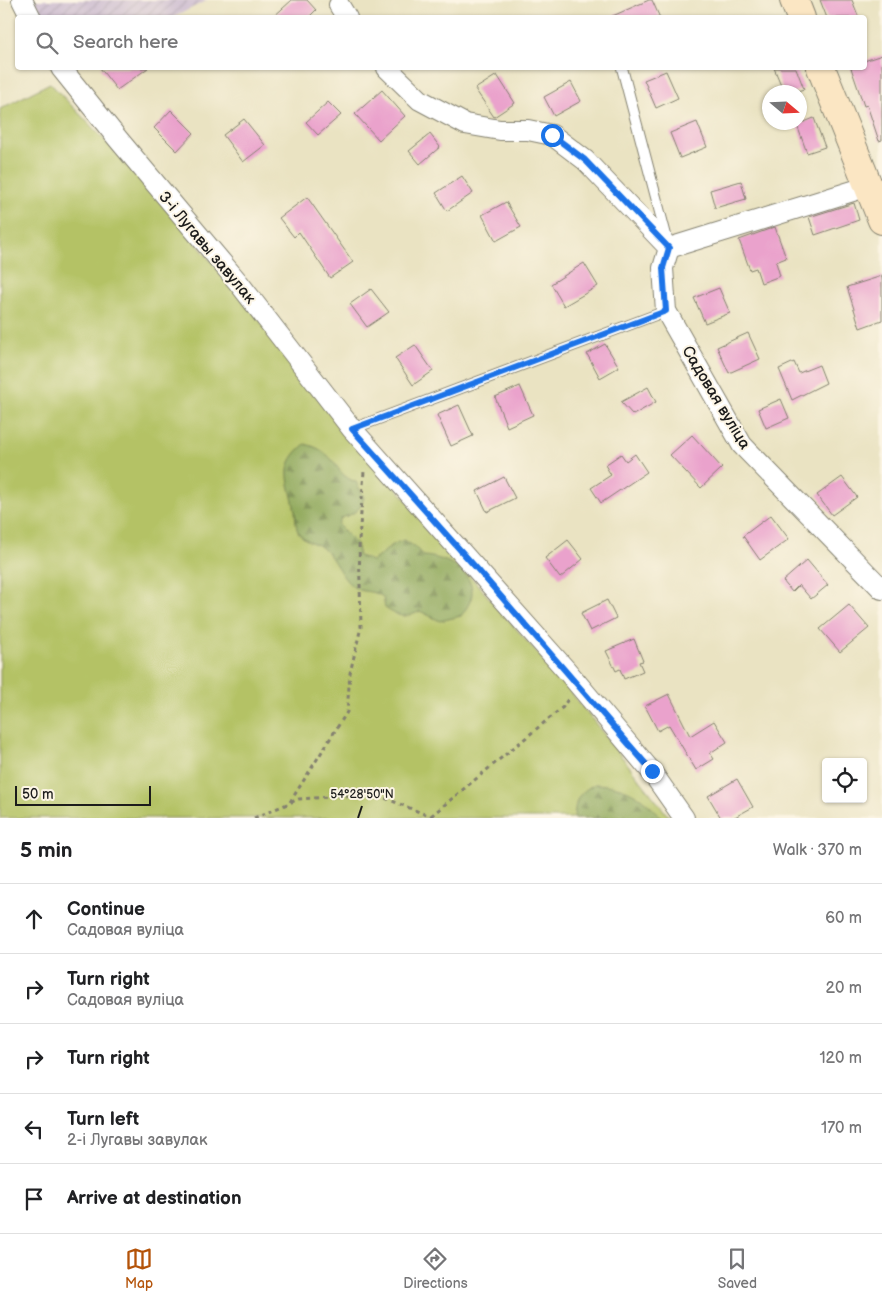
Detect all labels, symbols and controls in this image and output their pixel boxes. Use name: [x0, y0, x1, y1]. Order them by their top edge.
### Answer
search box: [15, 15, 867, 70]
icon: search: [33, 29, 61, 57]
text: Search here: [73, 31, 178, 54]
north arrow: [762, 85, 807, 130]
route start: [541, 124, 564, 147]
street label: 3-і Лугавы завулак: [154, 188, 260, 308]
street label: Садовая вуліца: [677, 343, 754, 453]
map controls: [822, 758, 867, 803]
button: locate: [822, 758, 867, 803]
route end: [641, 760, 664, 783]
scale bar: [15, 783, 151, 806]
text: 50 m: [22, 786, 54, 803]
text: 54°28'50"N: [330, 787, 394, 802]
text: 5 min: [20, 838, 73, 863]
text: Walk · 370 m: [773, 841, 862, 860]
text: Continue: [67, 898, 145, 921]
icon: ahead: [20, 905, 48, 933]
text: 60 m: [825, 909, 862, 928]
text: Садовая вуліца: [67, 921, 184, 940]
text: Turn right: [67, 968, 150, 991]
icon: right: [20, 975, 48, 1003]
text: 20 m: [826, 979, 862, 998]
text: Садовая вуліца: [67, 991, 184, 1010]
icon: right: [20, 1045, 48, 1073]
text: Turn right: [67, 1047, 150, 1070]
text: 120 m: [819, 1049, 862, 1068]
text: Turn left: [67, 1108, 139, 1131]
icon: left: [20, 1115, 48, 1143]
text: 170 m: [821, 1119, 862, 1138]
text: 2-і Лугавы завулак: [67, 1131, 208, 1150]
icon: arrive: [20, 1185, 48, 1213]
text: Arrive at destination: [67, 1187, 242, 1210]
tab: Map: [125, 1245, 153, 1292]
tab: Directions: [403, 1245, 468, 1292]
tab: Saved: [718, 1245, 757, 1292]

